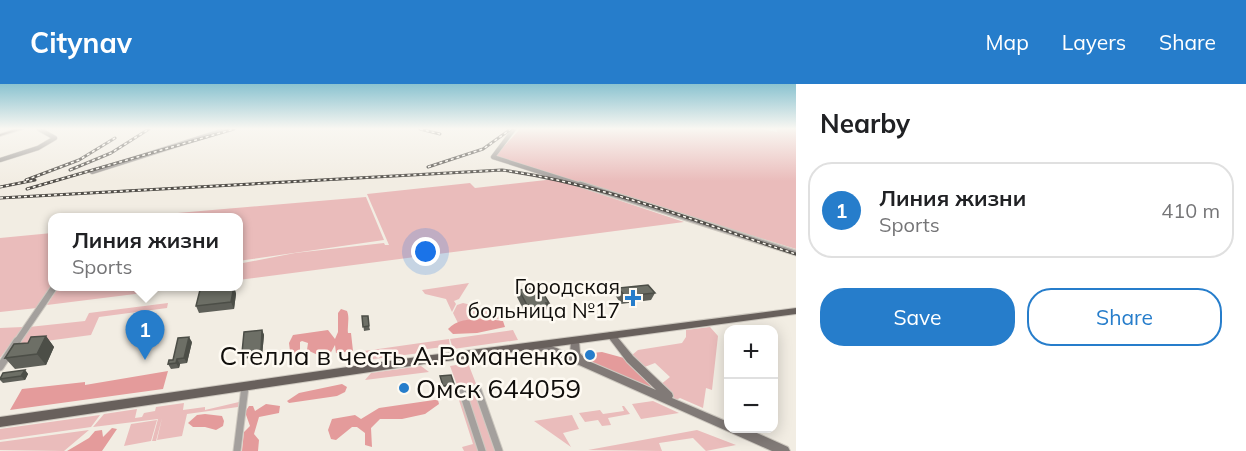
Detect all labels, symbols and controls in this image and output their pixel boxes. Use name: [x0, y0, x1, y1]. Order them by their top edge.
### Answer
text: Citynav: [30, 25, 132, 60]
text: Map: [986, 29, 1029, 55]
text: Layers: [1062, 29, 1126, 55]
text: Share: [1159, 29, 1216, 55]
text: Nearby: [820, 107, 910, 140]
text: Линия жизни: [879, 184, 1026, 212]
text: 1: [836, 198, 848, 223]
text: 410 m: [1161, 198, 1220, 223]
text: Sports: [879, 212, 940, 237]
popup: [48, 213, 243, 291]
text: Линия жизни: [72, 226, 219, 254]
your location: [411, 237, 440, 266]
text: Sports: [72, 254, 132, 279]
place label: Городская больница №17: [468, 273, 620, 323]
button: Save: [820, 288, 1015, 346]
button: Share: [1027, 288, 1222, 346]
marker: Городская больница №17: [624, 289, 642, 307]
pin: 1: [126, 310, 164, 360]
map controls: [724, 325, 778, 433]
button: +: [724, 325, 778, 379]
place label: Стелла в честь А.Романенко: [219, 339, 578, 372]
marker: Стелла в честь А.Романенко: [583, 348, 597, 362]
place label: Омск 644059: [416, 372, 581, 405]
button: −: [724, 379, 778, 433]
marker: Омск 644059: [397, 381, 411, 395]

